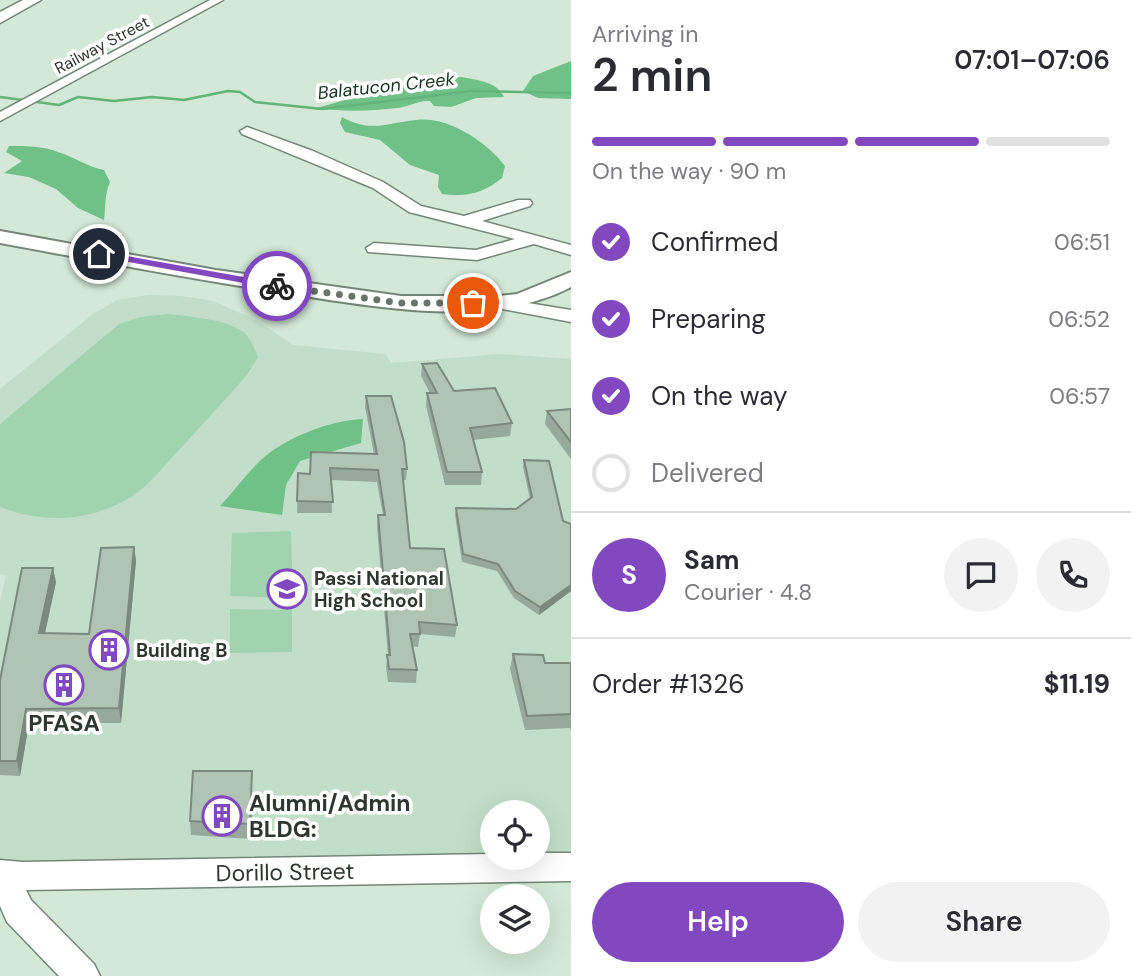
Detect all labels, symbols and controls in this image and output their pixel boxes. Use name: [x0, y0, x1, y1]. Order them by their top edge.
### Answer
street label: Railway Street: [51, 11, 153, 79]
text: Arriving in: [592, 19, 698, 49]
text: 07:01–07:06: [954, 43, 1110, 77]
text: 2 min: [592, 45, 712, 105]
water label: Balatucon Creek: [316, 67, 456, 105]
text: On the way · 90 m: [592, 156, 786, 186]
icon: check: [592, 223, 630, 261]
pin: [69, 224, 129, 284]
text: Confirmed: [651, 225, 778, 259]
text: 06:51: [1054, 227, 1110, 257]
icon: home: [80, 235, 118, 273]
courier: [242, 251, 312, 321]
icon: bike: [258, 267, 296, 305]
pin: [443, 273, 503, 333]
icon: bag: [454, 284, 492, 322]
icon: check: [592, 300, 630, 338]
text: Preparing: [651, 302, 766, 336]
text: 06:52: [1048, 304, 1110, 334]
icon: check: [592, 377, 630, 415]
text: On the way: [651, 379, 787, 413]
text: 06:57: [1049, 381, 1110, 411]
text: Delivered: [651, 456, 764, 490]
button: chat: [944, 538, 1018, 612]
button: phone: [1036, 538, 1110, 612]
text: Sam: [684, 543, 739, 577]
text: S: [621, 558, 637, 592]
place label: Passi National High School: [314, 566, 444, 613]
school or university icon: Passi National High School: [266, 568, 308, 610]
text: Courier · 4.8: [684, 577, 812, 607]
building icon: Building B: [88, 629, 130, 671]
place label: Building B: [136, 638, 227, 663]
building icon: PFASA: [43, 664, 85, 706]
text: Order #1326: [592, 667, 745, 701]
text: $11.19: [1044, 667, 1110, 701]
place label: PFASA: [28, 708, 100, 738]
place label: Alumni/Admin BLDG:: [249, 788, 411, 844]
building icon: Alumni/Admin BLDG:: [201, 795, 243, 837]
map controls: [480, 800, 550, 954]
button: locate: [480, 800, 550, 870]
street label: Dorillo Street: [215, 856, 355, 888]
button: Help: [592, 882, 844, 962]
button: Share: [858, 882, 1110, 962]
button: layers: [480, 884, 550, 954]

